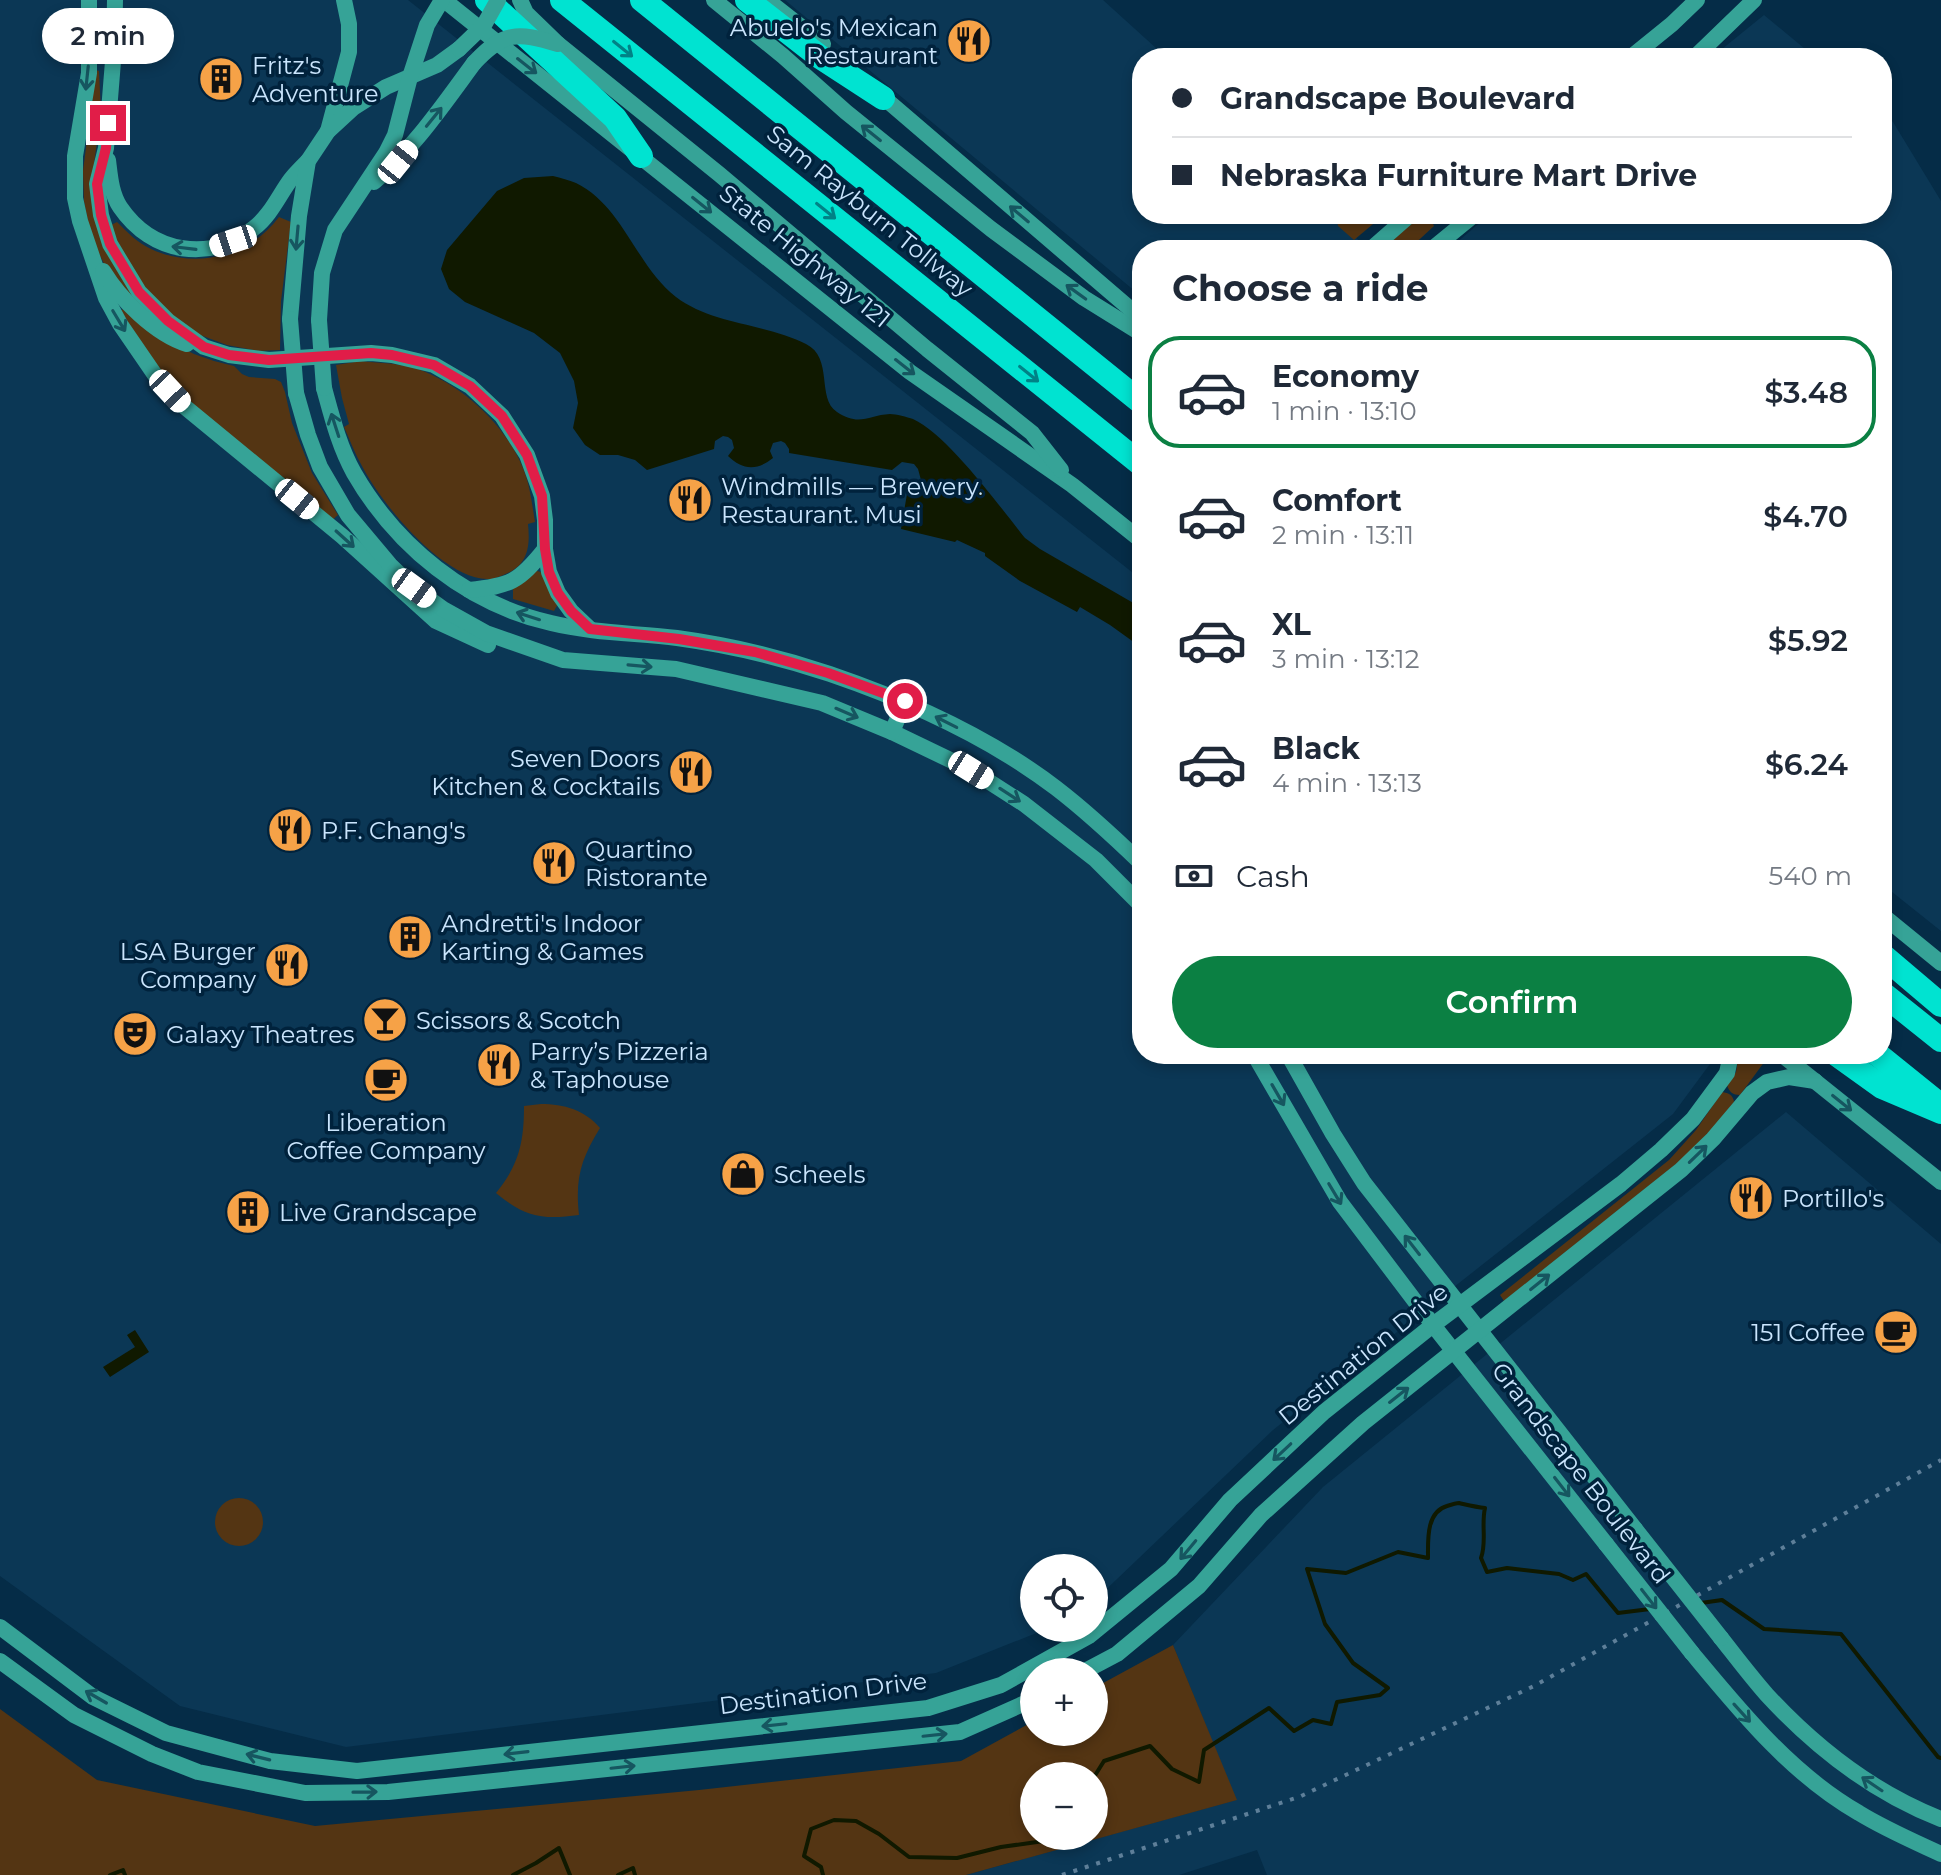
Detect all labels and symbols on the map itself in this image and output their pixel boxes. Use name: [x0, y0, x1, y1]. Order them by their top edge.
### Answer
callout: 2 min: [42, 7, 174, 63]
place label: Abuelo's Mexican Restaurant: [730, 13, 938, 70]
restaurant icon: Abuelo's Mexican Restaurant: [945, 17, 993, 65]
one-way arrow: [612, 40, 633, 58]
place label: Fritz's Adventure: [252, 51, 378, 108]
building icon: Fritz's Adventure: [197, 55, 245, 103]
one-way arrow: [516, 57, 537, 75]
one-way arrow: [80, 64, 95, 91]
route end: [90, 105, 126, 141]
one-way arrow: [425, 107, 443, 128]
street label: Sam Rayburn Tollway: [761, 119, 979, 303]
one-way arrow: [861, 124, 882, 141]
car: [374, 136, 422, 188]
street label: State Highway 121: [714, 178, 896, 334]
one-way arrow: [691, 196, 712, 213]
one-way arrow: [815, 203, 836, 220]
one-way arrow: [1009, 205, 1030, 223]
car: [206, 222, 260, 260]
one-way arrow: [290, 224, 305, 251]
one-way arrow: [172, 240, 198, 255]
one-way arrow: [1066, 284, 1088, 300]
one-way arrow: [111, 309, 127, 332]
one-way arrow: [894, 358, 915, 376]
car: [145, 365, 195, 417]
one-way arrow: [1018, 365, 1039, 383]
one-way arrow: [326, 413, 341, 438]
place label: Windmills — Brewery. Restaurant. Musi: [721, 472, 983, 529]
car: [271, 475, 323, 523]
restaurant icon: Windmills — Brewery. Restaurant. Musi: [666, 476, 714, 524]
one-way arrow: [334, 530, 354, 548]
car: [388, 564, 440, 612]
one-way arrow: [515, 608, 541, 623]
one-way arrow: [626, 659, 653, 674]
route start: [887, 683, 923, 719]
one-way arrow: [834, 707, 859, 722]
one-way arrow: [934, 714, 958, 729]
place label: Seven Doors Kitchen & Cocktails: [431, 744, 660, 801]
car: [944, 747, 998, 793]
restaurant icon: Seven Doors Kitchen & Cocktails: [667, 748, 715, 796]
one-way arrow: [999, 787, 1021, 804]
restaurant icon: P.F. Chang's: [266, 806, 314, 854]
place label: P.F. Chang's: [321, 816, 466, 845]
place label: Quartino Ristorante: [585, 835, 708, 892]
restaurant icon: Quartino Ristorante: [530, 839, 578, 887]
place label: Andretti's Indoor Karting & Games: [441, 909, 644, 966]
building icon: Andretti's Indoor Karting & Games: [386, 913, 434, 961]
place label: LSA Burger Company: [120, 937, 256, 994]
restaurant icon: LSA Burger Company: [263, 941, 311, 989]
bar icon: Scissors & Scotch: [361, 996, 409, 1044]
place label: Scissors & Scotch: [416, 1006, 621, 1035]
theatre icon: Galaxy Theatres: [111, 1010, 159, 1058]
place label: Galaxy Theatres: [166, 1020, 354, 1049]
place label: Parry’s Pizzeria & Taphouse: [530, 1037, 709, 1094]
restaurant icon: Parry’s Pizzeria & Taphouse: [475, 1041, 523, 1089]
cafe icon: Liberation Coffee Company: [362, 1056, 410, 1104]
one-way arrow: [1270, 1083, 1286, 1106]
one-way arrow: [1831, 1094, 1852, 1111]
place label: Liberation Coffee Company: [286, 1108, 486, 1165]
one-way arrow: [1688, 1144, 1708, 1163]
shop icon: Scheels: [719, 1150, 767, 1198]
place label: Scheels: [774, 1160, 865, 1189]
restaurant icon: Portillo's: [1727, 1174, 1775, 1222]
one-way arrow: [1327, 1182, 1343, 1205]
place label: Portillo's: [1782, 1184, 1884, 1213]
building icon: Live Grandscape: [224, 1188, 272, 1236]
place label: Live Grandscape: [279, 1198, 477, 1227]
one-way arrow: [1403, 1235, 1421, 1256]
one-way arrow: [1529, 1273, 1550, 1291]
street label: Destination Drive: [1273, 1277, 1453, 1431]
cafe icon: 151 Coffee: [1872, 1308, 1920, 1356]
place label: 151 Coffee: [1751, 1318, 1865, 1347]
street label: Grandscape Boulevard: [1486, 1357, 1676, 1589]
one-way arrow: [1388, 1386, 1409, 1404]
one-way arrow: [1272, 1442, 1292, 1460]
one-way arrow: [1553, 1476, 1570, 1497]
one-way arrow: [1179, 1539, 1197, 1560]
one-way arrow: [1641, 1588, 1658, 1609]
street label: Destination Drive: [717, 1666, 929, 1720]
one-way arrow: [85, 1689, 108, 1705]
one-way arrow: [1733, 1702, 1751, 1722]
one-way arrow: [761, 1717, 788, 1732]
one-way arrow: [921, 1727, 948, 1742]
one-way arrow: [503, 1746, 530, 1761]
one-way arrow: [246, 1749, 271, 1764]
one-way arrow: [610, 1760, 636, 1775]
one-way arrow: [1861, 1775, 1883, 1792]
one-way arrow: [351, 1784, 378, 1800]

